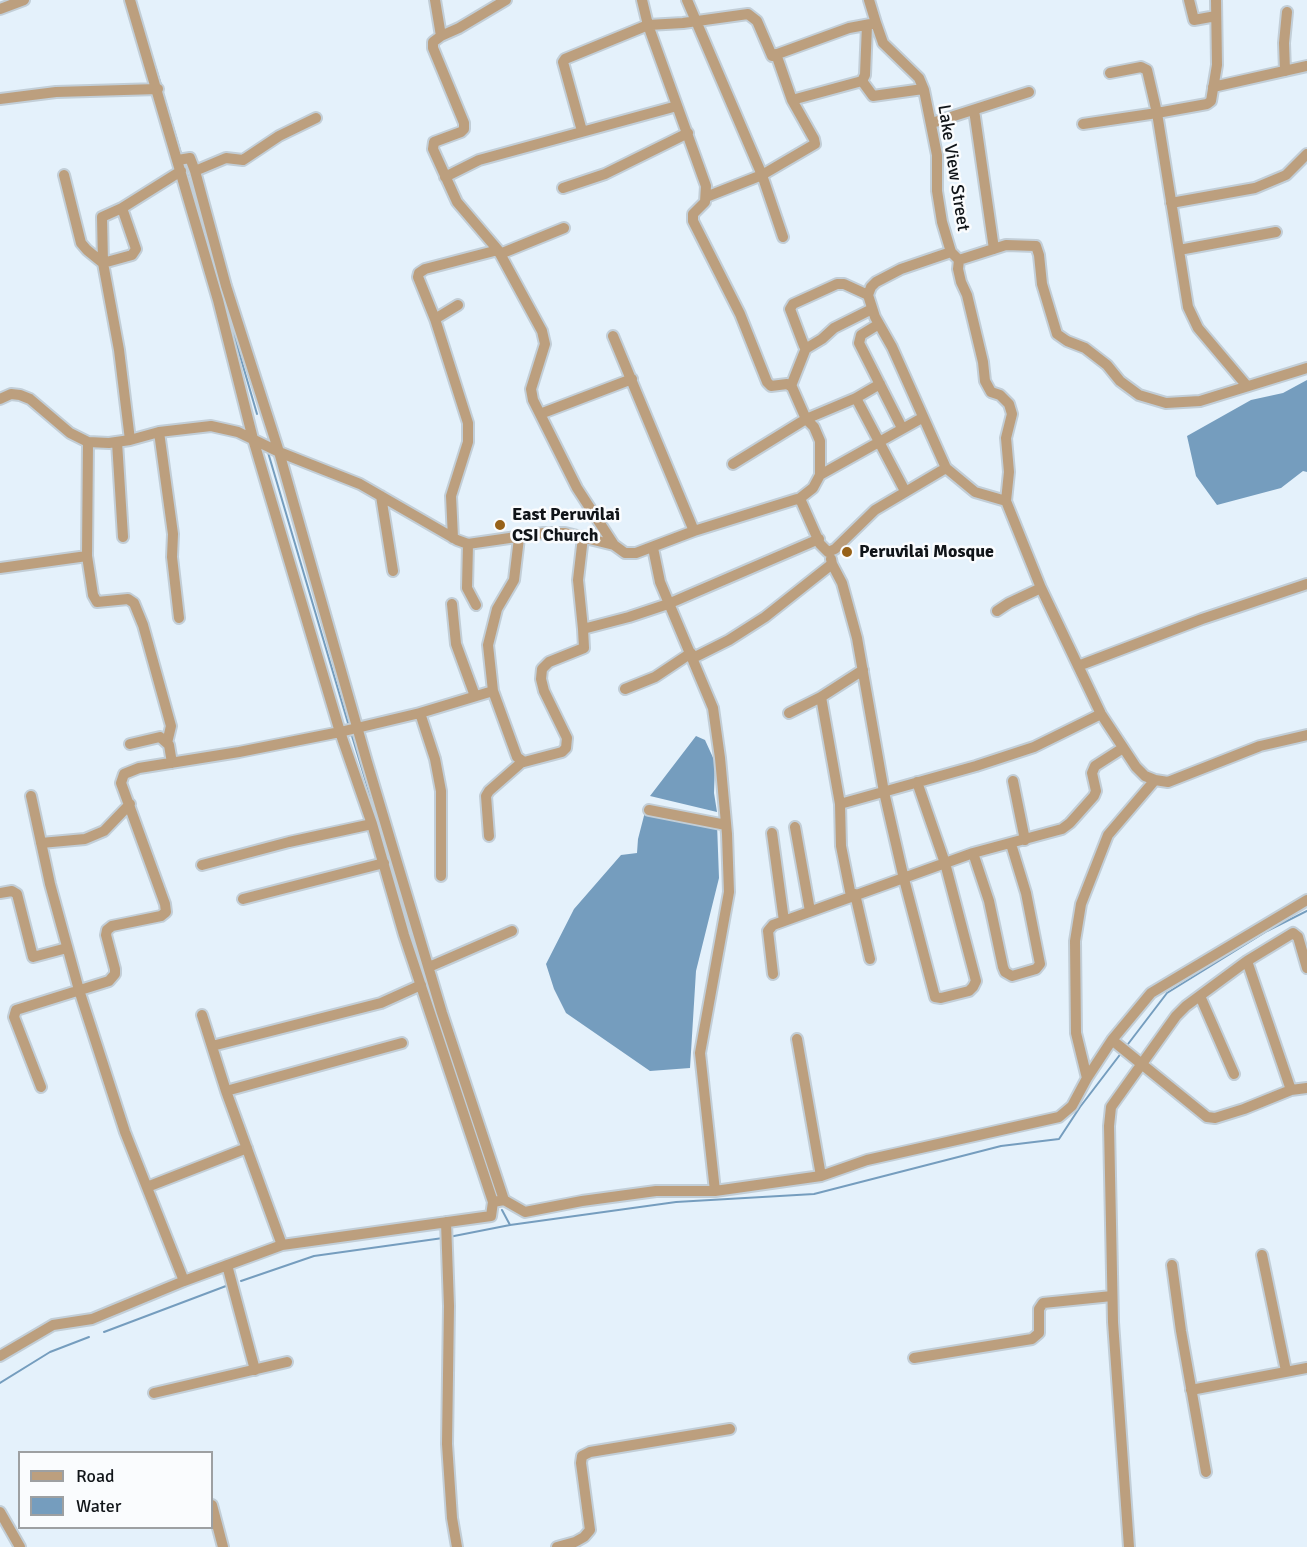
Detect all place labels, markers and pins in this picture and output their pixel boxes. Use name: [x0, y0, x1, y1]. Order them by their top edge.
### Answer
place label: East Peruvilai CSI Church: [512, 504, 620, 546]
marker: East Peruvilai CSI Church: [493, 518, 507, 532]
place label: Peruvilai Mosque: [859, 541, 994, 563]
marker: Peruvilai Mosque: [840, 545, 854, 559]

